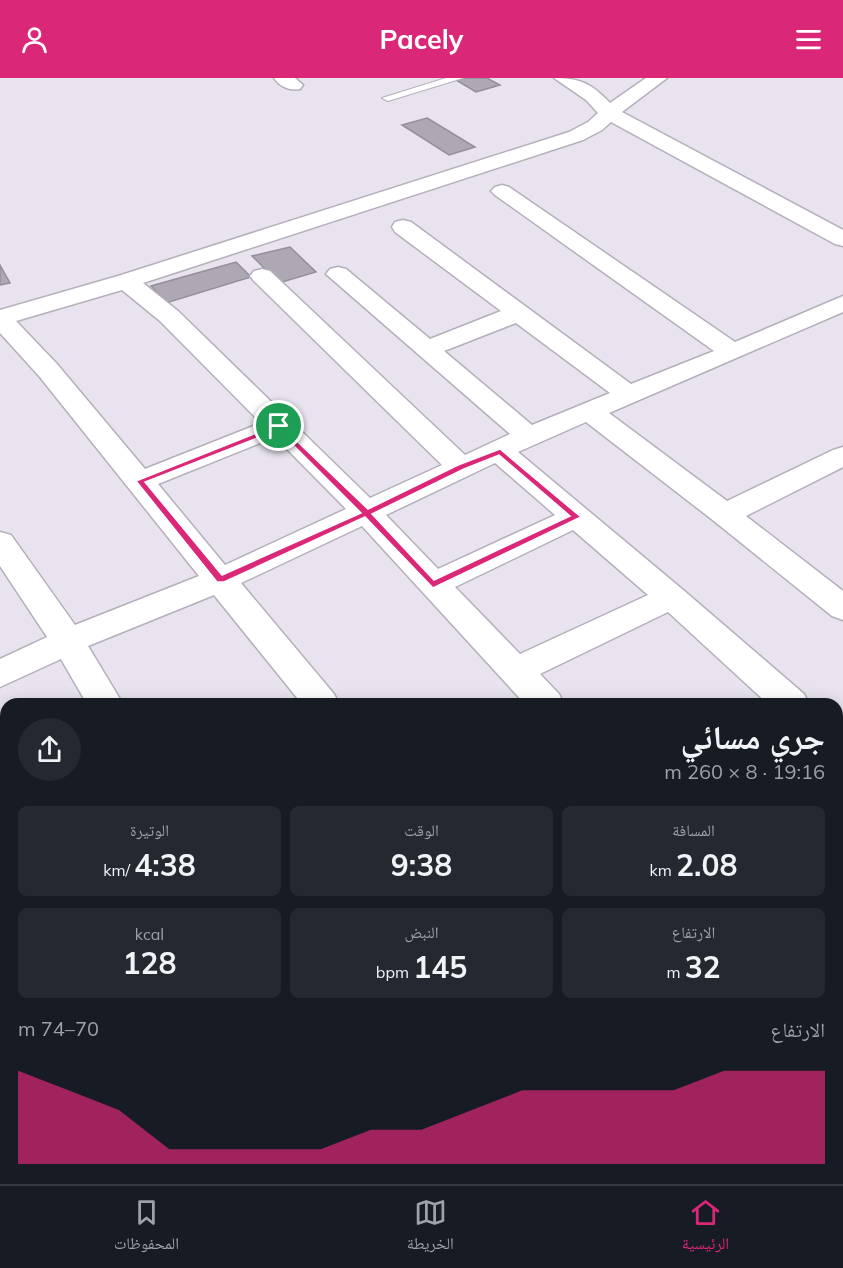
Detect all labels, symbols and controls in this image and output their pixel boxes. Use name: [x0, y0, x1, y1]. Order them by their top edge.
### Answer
text: Pacely: [380, 22, 463, 56]
icon: person: [18, 23, 51, 56]
icon: menu: [792, 23, 825, 56]
pin: [253, 400, 304, 451]
icon: arrive: [262, 409, 295, 442]
text: جري مسائي: [681, 716, 825, 757]
button: share: [18, 718, 81, 781]
text: 19:16 · 8 × 260 m: [664, 759, 825, 784]
text: الوتيرة: [130, 820, 169, 840]
text: الوقت: [404, 820, 439, 840]
text: المسافة: [672, 820, 715, 840]
text: 4:38: [134, 846, 196, 884]
text: 9:38: [391, 846, 452, 884]
text: 2.08: [676, 846, 737, 884]
text: /km: [103, 860, 134, 880]
text: km: [650, 860, 676, 880]
text: النبض: [404, 922, 439, 942]
text: الارتفاع: [672, 922, 715, 942]
text: kcal: [135, 924, 164, 944]
text: 128: [123, 944, 177, 982]
text: 145: [413, 948, 467, 986]
text: 32: [685, 948, 721, 986]
text: bpm: [376, 962, 413, 982]
text: m: [666, 962, 685, 982]
text: 70–74 m: [18, 1016, 99, 1041]
text: الارتفاع: [770, 1017, 825, 1042]
tab: المحفوظات: [114, 1196, 179, 1259]
tab: الخريطة: [407, 1196, 454, 1259]
tab: الرئيسية: [682, 1196, 729, 1259]

